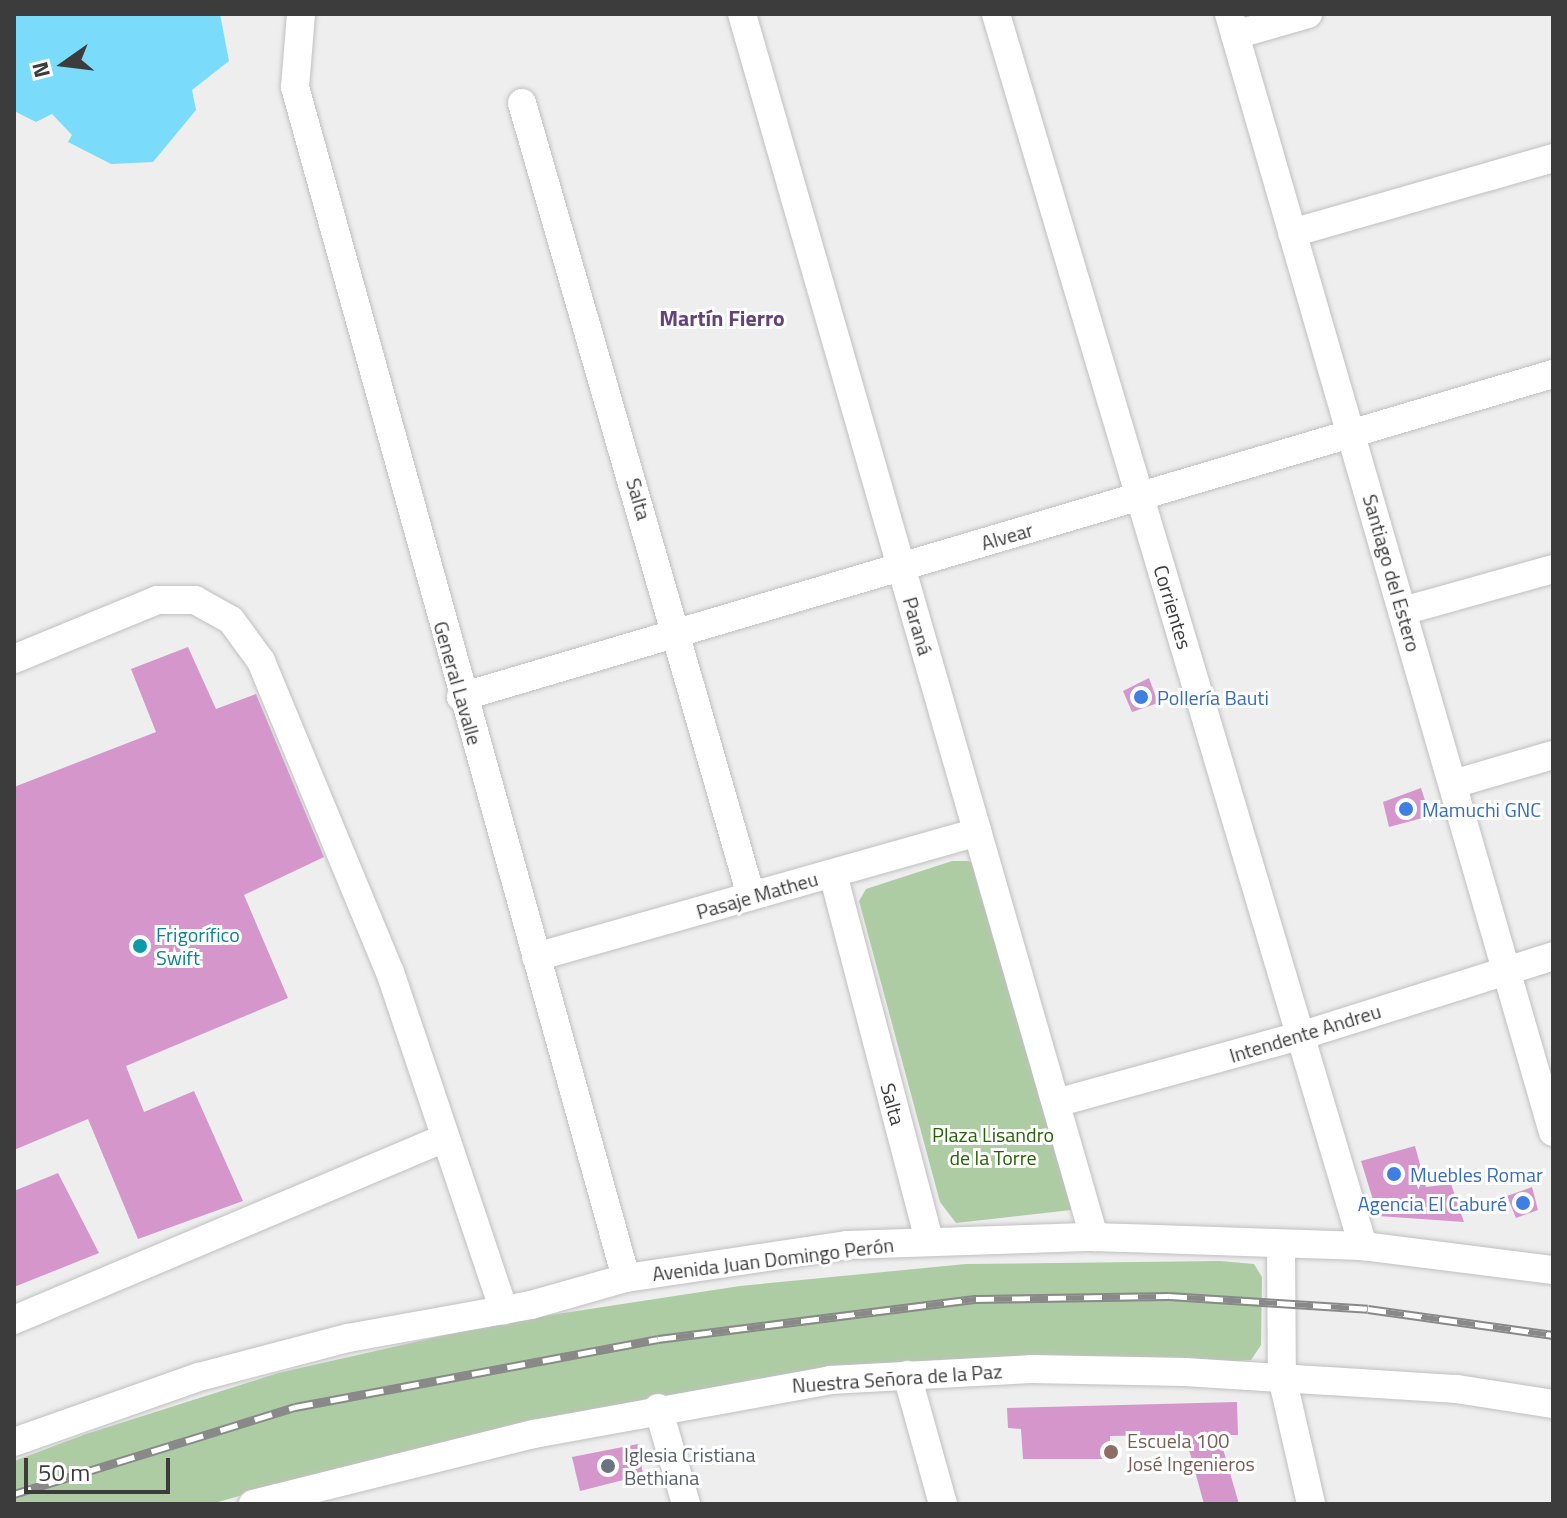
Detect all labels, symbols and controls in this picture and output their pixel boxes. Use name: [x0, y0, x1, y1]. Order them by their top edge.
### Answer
north arrow: [24, 24, 104, 104]
text: N: [22, 58, 59, 81]
district label: Martín Fierro: [659, 306, 785, 332]
street label: Salta: [622, 475, 656, 523]
street label: Santiago del Estero: [1358, 492, 1426, 654]
street label: Alvear: [978, 517, 1036, 555]
street label: Corrientes: [1149, 562, 1197, 652]
street label: Paraná: [898, 594, 938, 658]
street label: General Lavalle: [429, 618, 487, 748]
place label: Pollería Bauti: [1157, 685, 1269, 709]
marker: Pollería Bauti: [1132, 688, 1150, 706]
place label: Mamuchi GNC: [1422, 797, 1541, 821]
marker: Mamuchi GNC: [1397, 800, 1415, 818]
street label: Pasaje Matheu: [693, 866, 821, 924]
place label: Frigorífico Swift: [156, 922, 240, 969]
marker: Frigorífico Swift: [131, 937, 149, 955]
street label: Intendente Andreu: [1226, 999, 1384, 1067]
street label: Salta: [876, 1080, 910, 1128]
park label: Plaza Lisandro de la Torre: [932, 1123, 1054, 1170]
place label: Muebles Romar: [1410, 1162, 1543, 1186]
marker: Muebles Romar: [1385, 1165, 1403, 1183]
place label: Agencia El Caburé: [1358, 1191, 1507, 1215]
marker: Agencia El Caburé: [1514, 1194, 1532, 1212]
street label: Avenida Juan Domingo Perón: [651, 1232, 895, 1286]
street label: Nuestra Señora de la Paz: [791, 1359, 1003, 1397]
place label: Escuela 100 José Ingenieros: [1127, 1428, 1255, 1475]
scale bar: [28, 1442, 174, 1492]
place label: Iglesia Cristiana Bethiana: [624, 1442, 755, 1489]
marker: Escuela 100 José Ingenieros: [1102, 1443, 1120, 1461]
text: 50 m: [38, 1454, 90, 1490]
marker: Iglesia Cristiana Bethiana: [599, 1457, 617, 1475]

